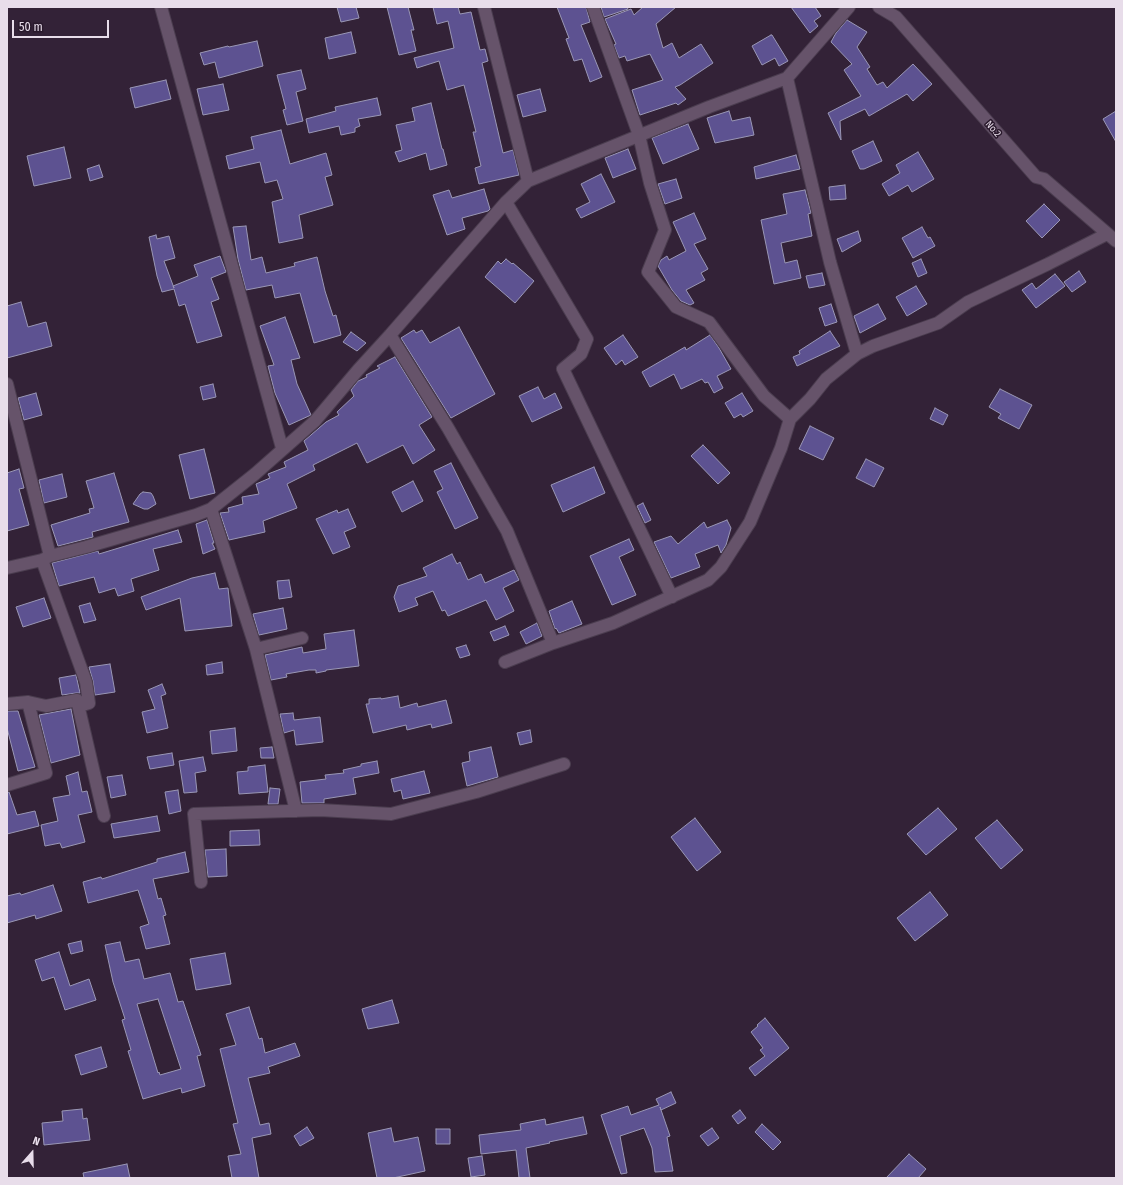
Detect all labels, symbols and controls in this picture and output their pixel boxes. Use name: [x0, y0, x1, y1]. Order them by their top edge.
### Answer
scale bar: [14, 12, 111, 38]
text: 50 m: [19, 20, 43, 34]
street label: No.2: [983, 118, 1003, 140]
north arrow: [12, 1133, 52, 1173]
text: N: [31, 1134, 42, 1148]

